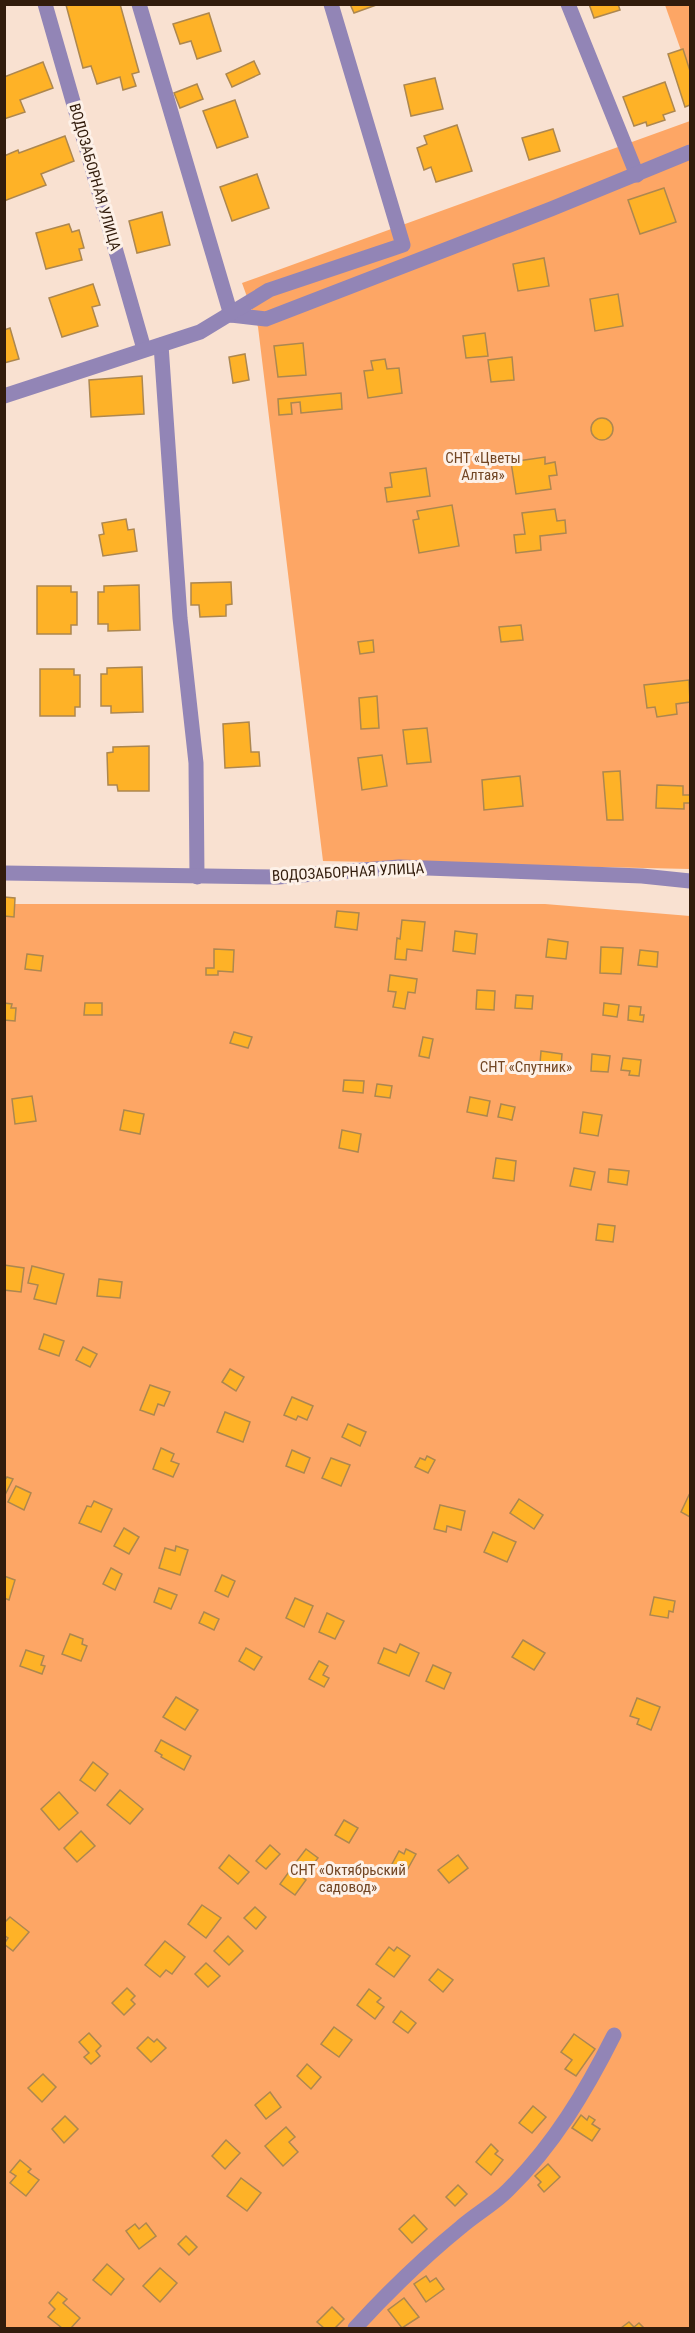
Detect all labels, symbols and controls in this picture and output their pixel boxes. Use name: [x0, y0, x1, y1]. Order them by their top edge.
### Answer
street label: ВОДОЗАБОРНАЯ УЛИЦА: [65, 101, 125, 253]
park label: СНТ «Цветы Алтая»: [445, 449, 521, 484]
street label: ВОДОЗАБОРНАЯ УЛИЦА: [271, 859, 425, 885]
park label: СНТ «Спутник»: [480, 1058, 572, 1076]
park label: СНТ «Октябрьский садовод»: [290, 1861, 406, 1896]

